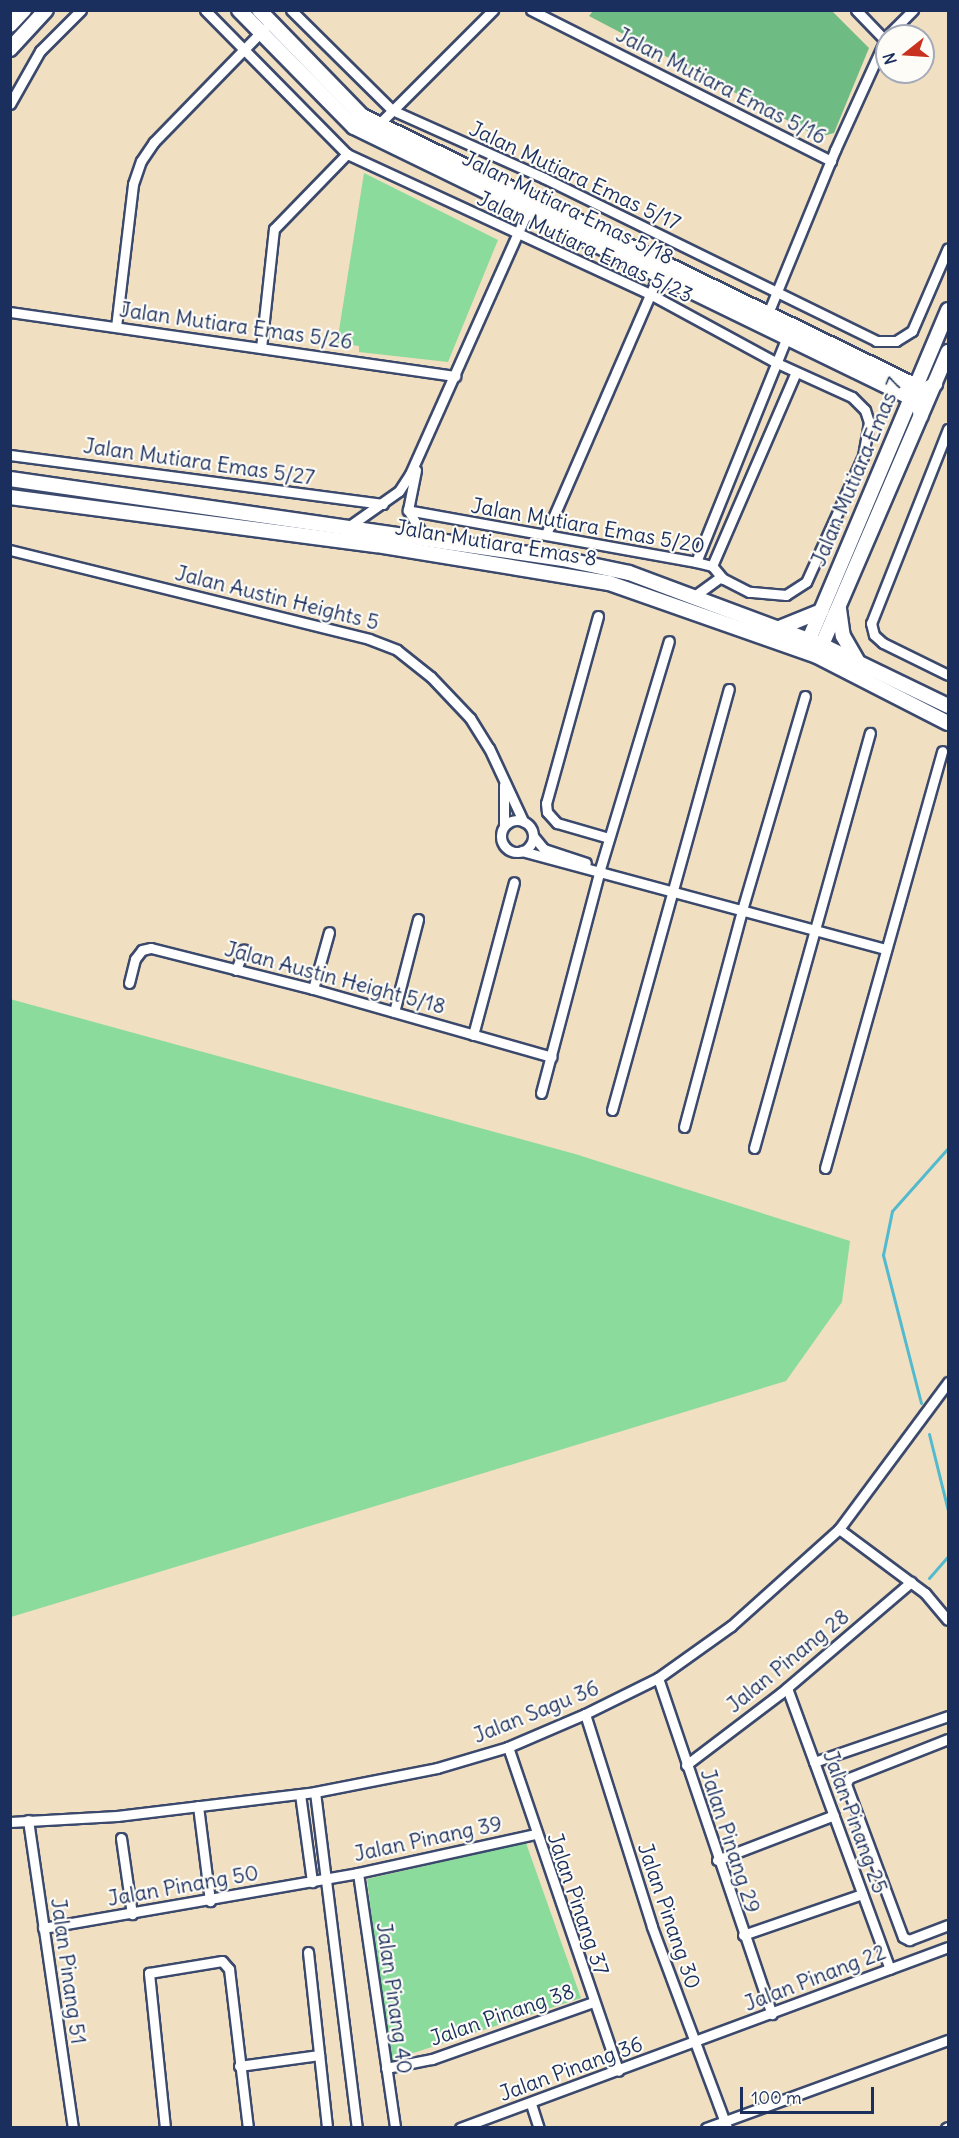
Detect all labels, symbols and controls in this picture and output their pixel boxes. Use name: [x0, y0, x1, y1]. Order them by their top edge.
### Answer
street label: Jalan Mutiara Emas 5/16: [612, 22, 830, 150]
north arrow: [875, 24, 935, 84]
text: N: [879, 50, 901, 67]
street label: Jalan Mutiara Emas 5/17: [465, 116, 685, 236]
street label: Jalan Mutiara Emas 5/18: [458, 146, 678, 270]
street label: Jalan Mutiara Emas 5/23: [473, 186, 697, 308]
street label: Jalan Mutiara Emas 5/26: [118, 297, 354, 355]
street label: Jalan Mutiara Emas 7: [806, 374, 908, 570]
street label: Jalan Mutiara Emas 5/27: [82, 433, 316, 491]
street label: Jalan Mutiara Emas 5/20: [469, 493, 707, 559]
street label: Jalan Mutiara Emas 8: [393, 515, 599, 571]
street label: Jalan Austin Heights 5: [173, 560, 381, 636]
street label: Jalan Austin Height 5/18: [222, 936, 448, 1020]
street label: Jalan Pinang 28: [722, 1604, 854, 1718]
street label: Jalan Sagu 36: [470, 1675, 602, 1749]
street label: Jalan Pinang 25: [817, 1747, 893, 1897]
street label: Jalan Pinang 29: [695, 1766, 765, 1916]
street label: Jalan Pinang 39: [352, 1811, 504, 1867]
street label: Jalan Pinang 37: [542, 1829, 614, 1979]
street label: Jalan Pinang 30: [632, 1840, 706, 1992]
street label: Jalan Pinang 50: [106, 1860, 260, 1912]
street label: Jalan Pinang 51: [45, 1896, 91, 2046]
street label: Jalan Pinang 40: [371, 1921, 417, 2075]
street label: Jalan Pinang 22: [741, 1939, 889, 2017]
street label: Jalan Pinang 38: [427, 1979, 577, 2051]
street label: Jalan Pinang 36: [496, 2031, 646, 2107]
scale bar: [743, 2075, 876, 2113]
text: 100 m: [751, 2086, 802, 2109]

